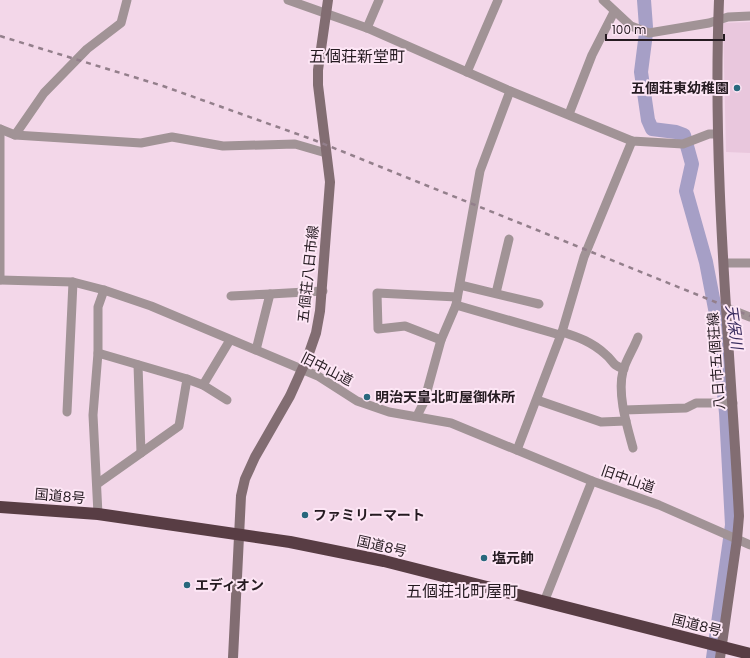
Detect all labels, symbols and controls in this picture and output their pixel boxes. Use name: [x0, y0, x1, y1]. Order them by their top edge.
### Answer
scale bar: [606, 16, 724, 42]
text: 100 m: [612, 21, 646, 38]
district label: 五個荘新堂町: [309, 45, 405, 68]
place label: 五個荘東幼稚園: [631, 78, 729, 98]
marker: 五個荘東幼稚園: [732, 83, 742, 93]
street label: 五個荘八日市線: [293, 224, 323, 324]
water label: 天保川: [721, 303, 748, 353]
street label: 八日市五個荘線: [703, 311, 729, 411]
street label: 旧中山道: [298, 347, 356, 391]
place label: 明治天皇北町屋御休所: [375, 387, 515, 407]
marker: 明治天皇北町屋御休所: [362, 392, 372, 402]
street label: 旧中山道: [598, 460, 658, 498]
street label: 国道8号: [34, 484, 86, 508]
place label: ファミリーマート: [313, 505, 425, 525]
marker: ファミリーマート: [300, 510, 310, 520]
street label: 国道8号: [355, 531, 409, 561]
place label: 塩元帥: [492, 548, 534, 568]
marker: 塩元帥: [479, 553, 489, 563]
place label: エディオン: [195, 575, 264, 595]
marker: エディオン: [182, 580, 192, 590]
district label: 五個荘北町屋町: [406, 580, 518, 603]
street label: 国道8号: [670, 609, 724, 641]

